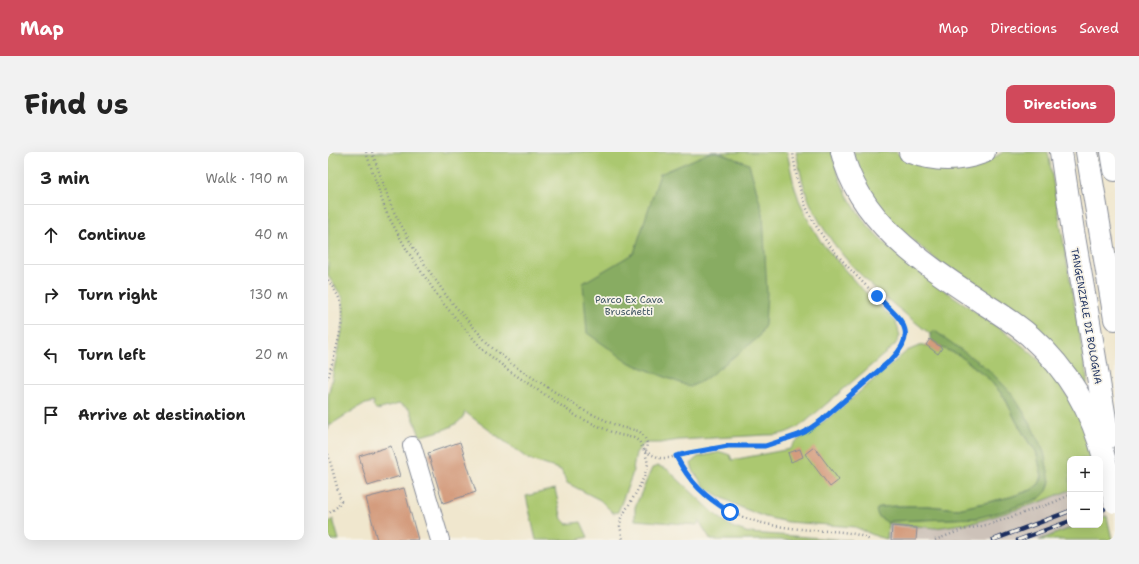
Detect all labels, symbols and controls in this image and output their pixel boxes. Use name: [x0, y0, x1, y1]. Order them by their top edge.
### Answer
text: Map: [20, 16, 64, 41]
text: Map: [939, 19, 969, 37]
text: Directions: [991, 19, 1057, 37]
text: Saved: [1079, 19, 1119, 37]
text: Find us: [24, 85, 129, 123]
button: Directions: [1006, 85, 1115, 123]
text: 3 min: [40, 167, 90, 189]
text: Walk · 190 m: [206, 170, 288, 187]
icon: ahead: [40, 224, 62, 246]
text: Continue: [78, 225, 146, 245]
text: 40 m: [254, 226, 288, 243]
street label: TANGENZIALE DI BOLOGNA: [1068, 247, 1105, 385]
icon: right: [40, 284, 62, 306]
text: Turn right: [78, 285, 158, 305]
text: 130 m: [250, 286, 288, 303]
route end: [868, 287, 886, 305]
park label: Parco Ex Cava Bruschetti: [595, 293, 664, 318]
icon: left: [40, 344, 62, 366]
text: Turn left: [78, 345, 146, 365]
text: 20 m: [255, 346, 288, 363]
icon: arrive: [40, 404, 62, 426]
text: Arrive at destination: [78, 405, 246, 425]
map controls: [1067, 456, 1103, 528]
button: +: [1067, 456, 1103, 492]
button: −: [1067, 492, 1103, 528]
route start: [721, 503, 739, 521]

